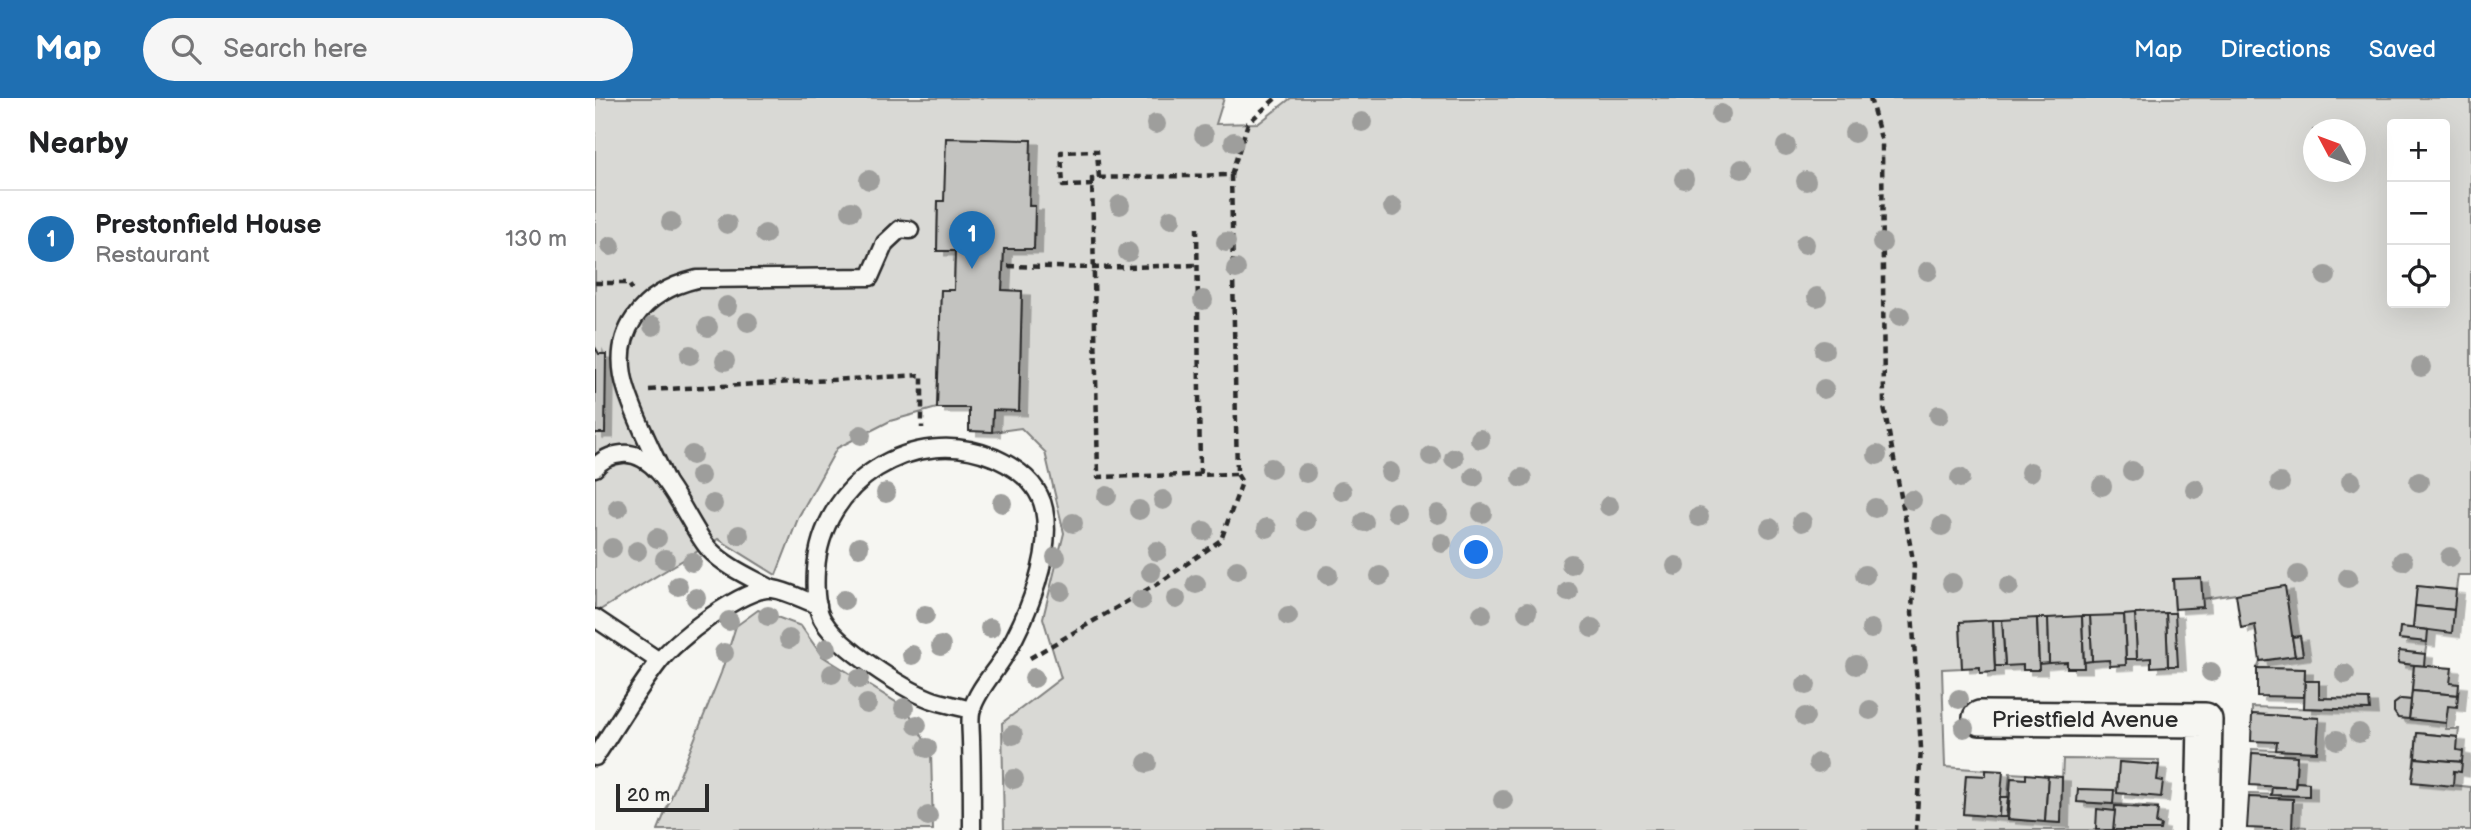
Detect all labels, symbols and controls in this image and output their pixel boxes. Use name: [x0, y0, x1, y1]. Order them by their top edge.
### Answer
search box: [143, 18, 633, 81]
text: Map: [35, 29, 101, 69]
icon: search: [167, 30, 205, 68]
text: Search here: [223, 34, 367, 65]
text: Map: [2134, 35, 2182, 64]
text: Directions: [2220, 35, 2331, 64]
text: Saved: [2369, 35, 2436, 64]
north arrow: [2303, 119, 2366, 182]
map controls: [2387, 119, 2450, 308]
button: +: [2387, 119, 2450, 182]
text: Nearby: [28, 126, 128, 162]
button: −: [2387, 182, 2450, 245]
text: Prestonfield House: [95, 210, 321, 241]
pin: 1: [949, 211, 995, 269]
text: 1: [46, 225, 56, 253]
text: 130 m: [505, 225, 567, 253]
text: Restaurant: [95, 241, 209, 269]
button: locate: [2387, 245, 2450, 308]
your location: [1459, 535, 1493, 569]
street label: Priestfield Avenue: [1992, 706, 2178, 734]
scale bar: [616, 781, 709, 813]
text: 20 m: [627, 784, 670, 807]

